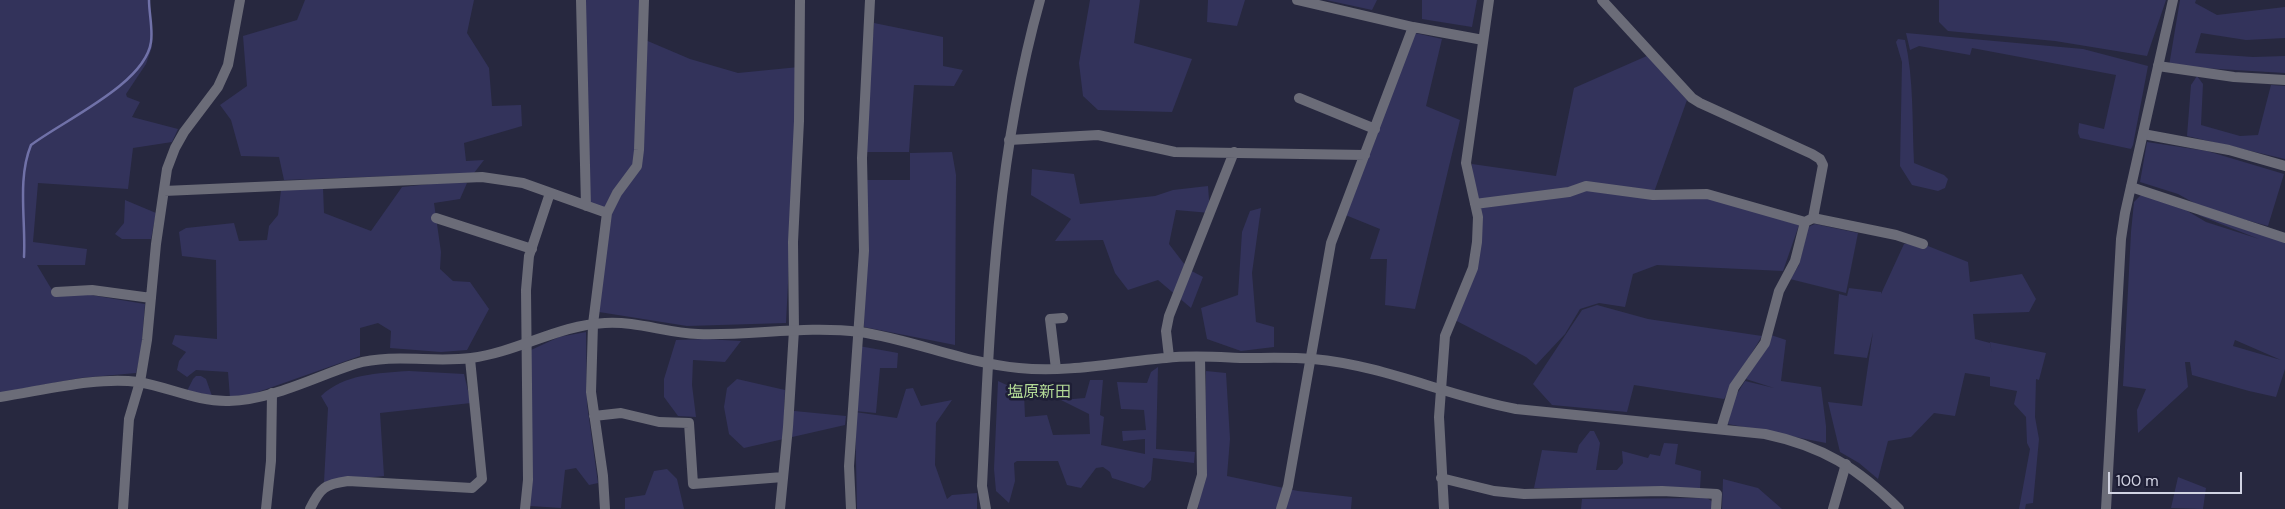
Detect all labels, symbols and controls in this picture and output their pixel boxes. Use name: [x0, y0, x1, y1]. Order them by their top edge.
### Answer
district label: 塩原新田: [1007, 383, 1071, 403]
scale bar: [2110, 462, 2244, 494]
text: 100 m: [2116, 471, 2159, 491]

